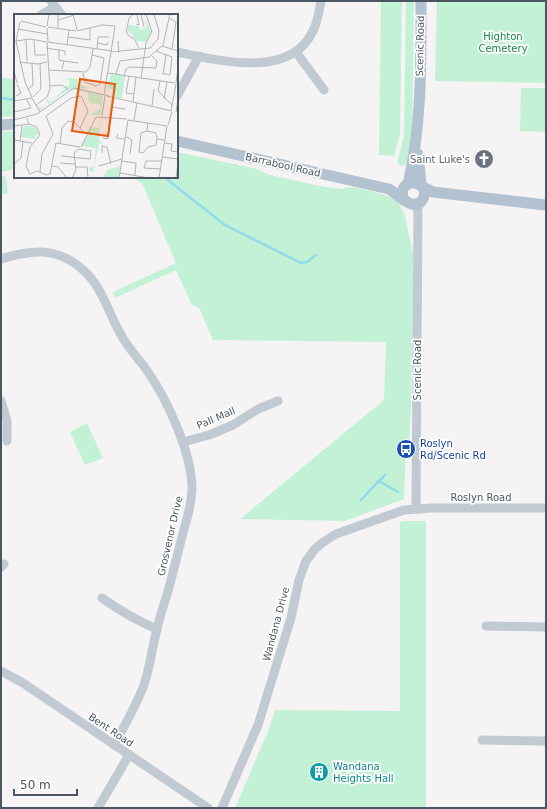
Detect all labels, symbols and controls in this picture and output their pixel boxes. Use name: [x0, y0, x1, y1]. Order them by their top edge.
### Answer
inset map: [14, 14, 178, 178]
street label: Scenic Road: [414, 15, 426, 77]
park label: Highton Cemetery: [478, 31, 528, 54]
church icon: Saint Luke's: [473, 148, 495, 170]
street label: Barrabool Road: [244, 151, 322, 179]
place label: Saint Luke's: [410, 154, 470, 165]
street label: Scenic Road: [412, 340, 423, 400]
street label: Pall Mall: [195, 405, 237, 431]
bus stop icon: Roslyn Rd/Scenic Rd: [395, 438, 417, 460]
place label: Roslyn Rd/Scenic Rd: [420, 438, 486, 461]
street label: Roslyn Road: [450, 492, 512, 503]
street label: Grosvenor Drive: [155, 495, 185, 577]
street label: Wandana Drive: [261, 586, 291, 662]
street label: Bent Road: [87, 711, 135, 749]
building icon: Wandana Heights Hall: [308, 761, 330, 783]
place label: Wandana Heights Hall: [333, 761, 394, 784]
scale bar: [14, 771, 77, 797]
text: 50 m: [20, 778, 51, 792]

